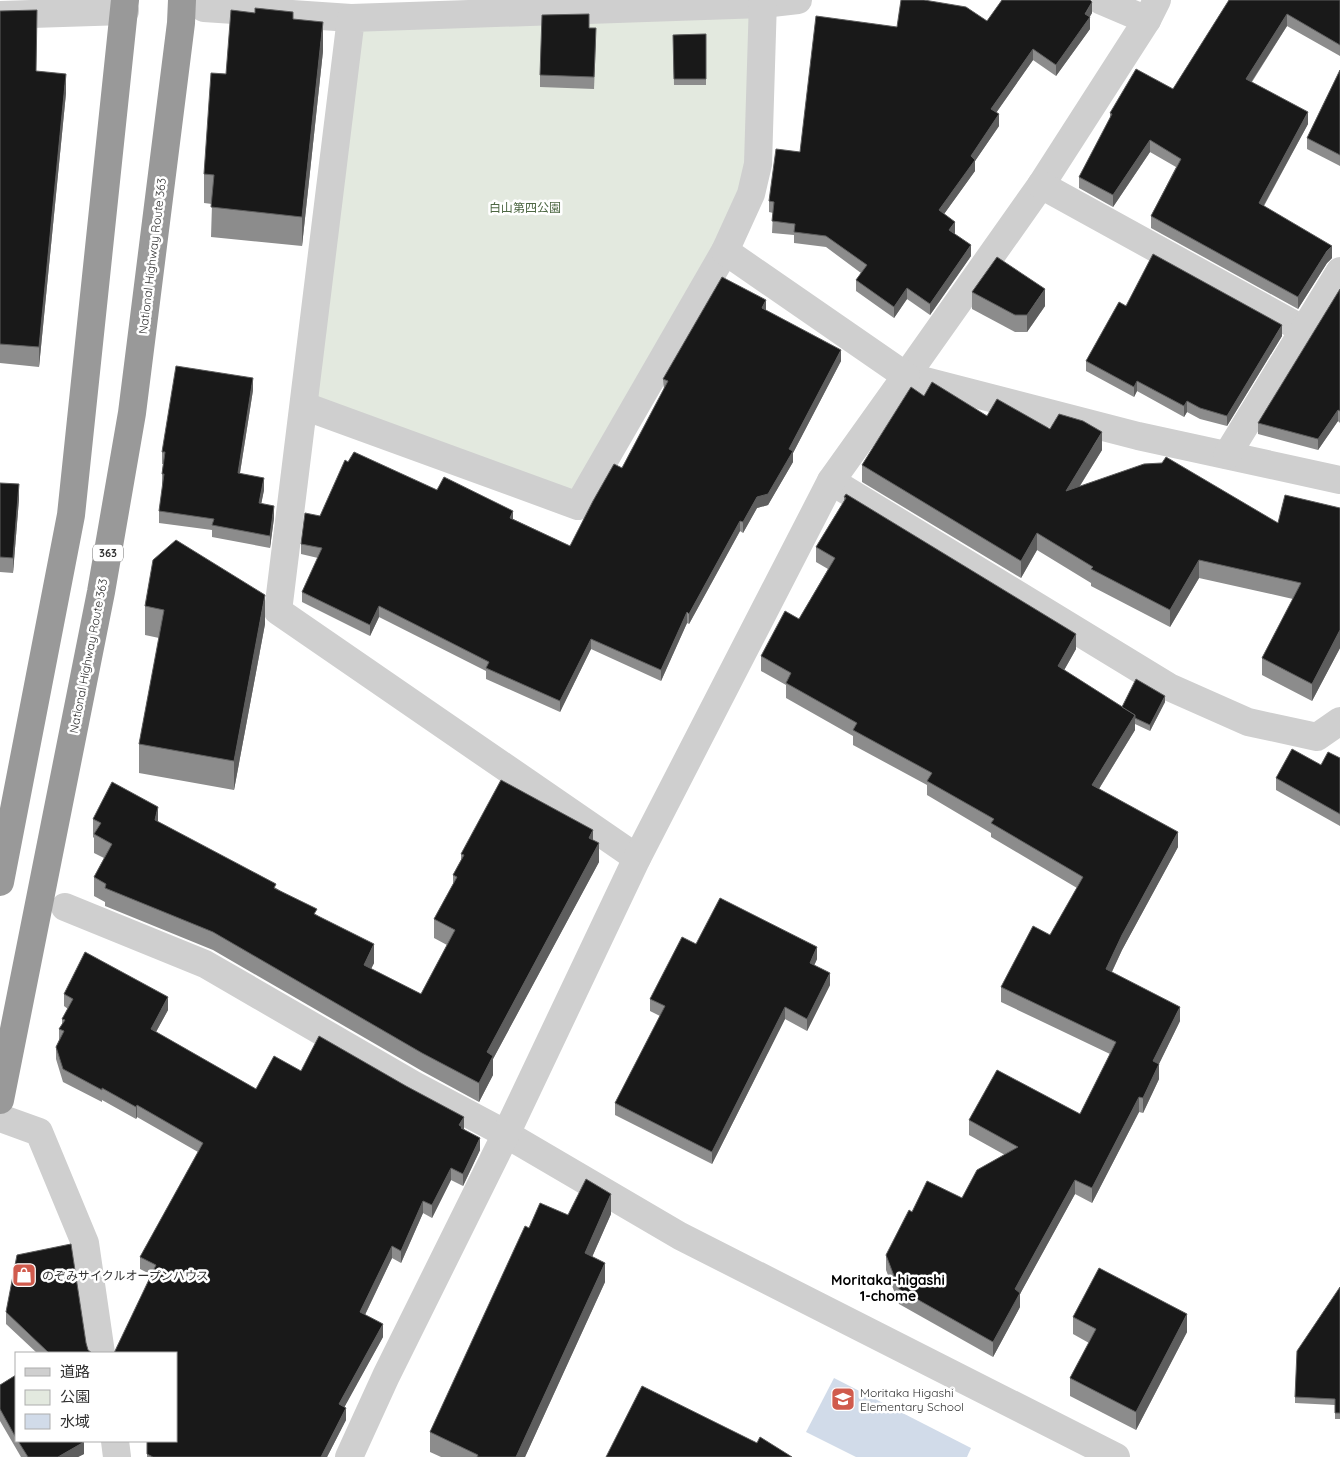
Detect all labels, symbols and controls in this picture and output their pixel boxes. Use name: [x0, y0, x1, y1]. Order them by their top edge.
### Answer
street label: National Highway Route 363: [135, 177, 169, 335]
park label: 白山第四公園: [489, 200, 561, 215]
road number: 363: [93, 544, 123, 562]
street label: National Highway Route 363: [66, 577, 110, 735]
shop icon: のぞみサイクルオープンハウス: [11, 1262, 37, 1288]
place label: のぞみサイクルオープンハウス: [42, 1268, 209, 1283]
district label: Moritaka-higashi 1-chome: [831, 1271, 945, 1305]
legend: [15, 1352, 178, 1442]
text: 道路: [60, 1362, 90, 1381]
place label: Moritaka Higashi Elementary School: [860, 1385, 964, 1414]
school or university icon: Moritaka Higashi Elementary School: [830, 1386, 856, 1412]
text: 公園: [60, 1387, 90, 1406]
text: 水域: [60, 1412, 90, 1431]

